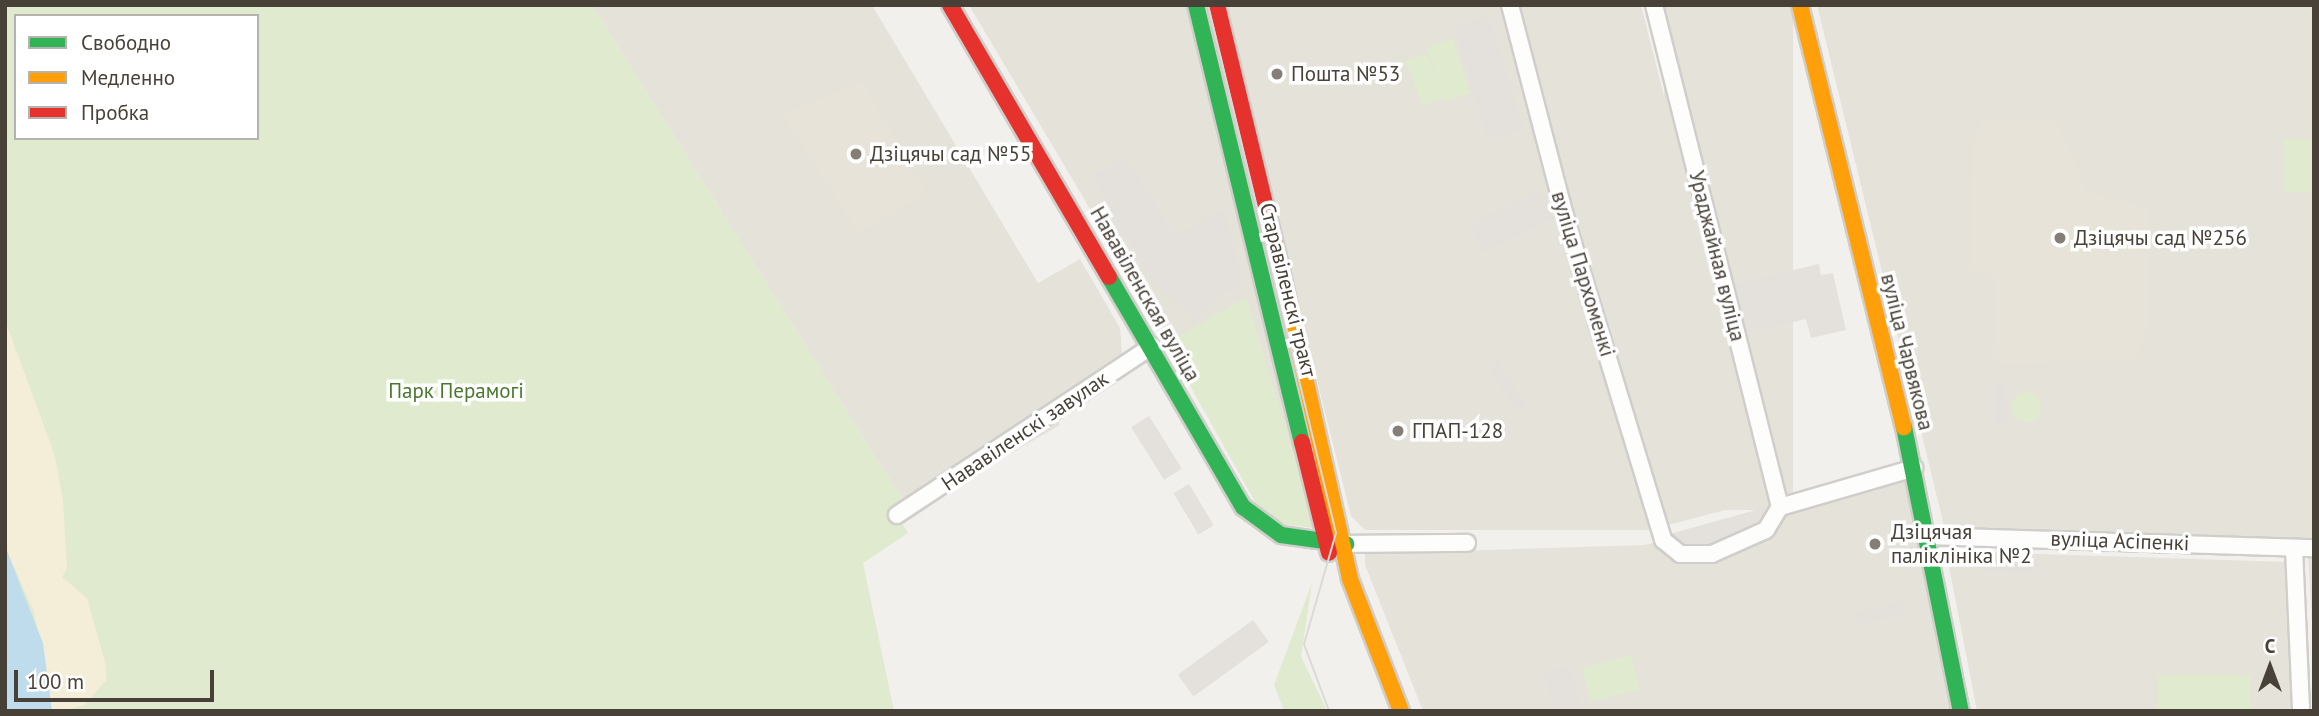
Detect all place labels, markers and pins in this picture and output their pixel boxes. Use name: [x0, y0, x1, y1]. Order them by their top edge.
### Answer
place label: Пошта №53: [1291, 61, 1400, 87]
marker: Пошта №53: [1269, 66, 1285, 82]
place label: Дзіцячы сад №55: [870, 141, 1031, 167]
marker: Дзіцячы сад №55: [848, 146, 864, 162]
place label: Дзіцячы сад №256: [2074, 225, 2247, 251]
marker: Дзіцячы сад №256: [2052, 230, 2068, 246]
place label: ГПАП-128: [1412, 418, 1503, 444]
marker: ГПАП-128: [1390, 423, 1406, 439]
place label: Дзіцячая паліклініка №2: [1891, 519, 2032, 569]
marker: Дзіцячая паліклініка №2: [1865, 534, 1885, 554]

